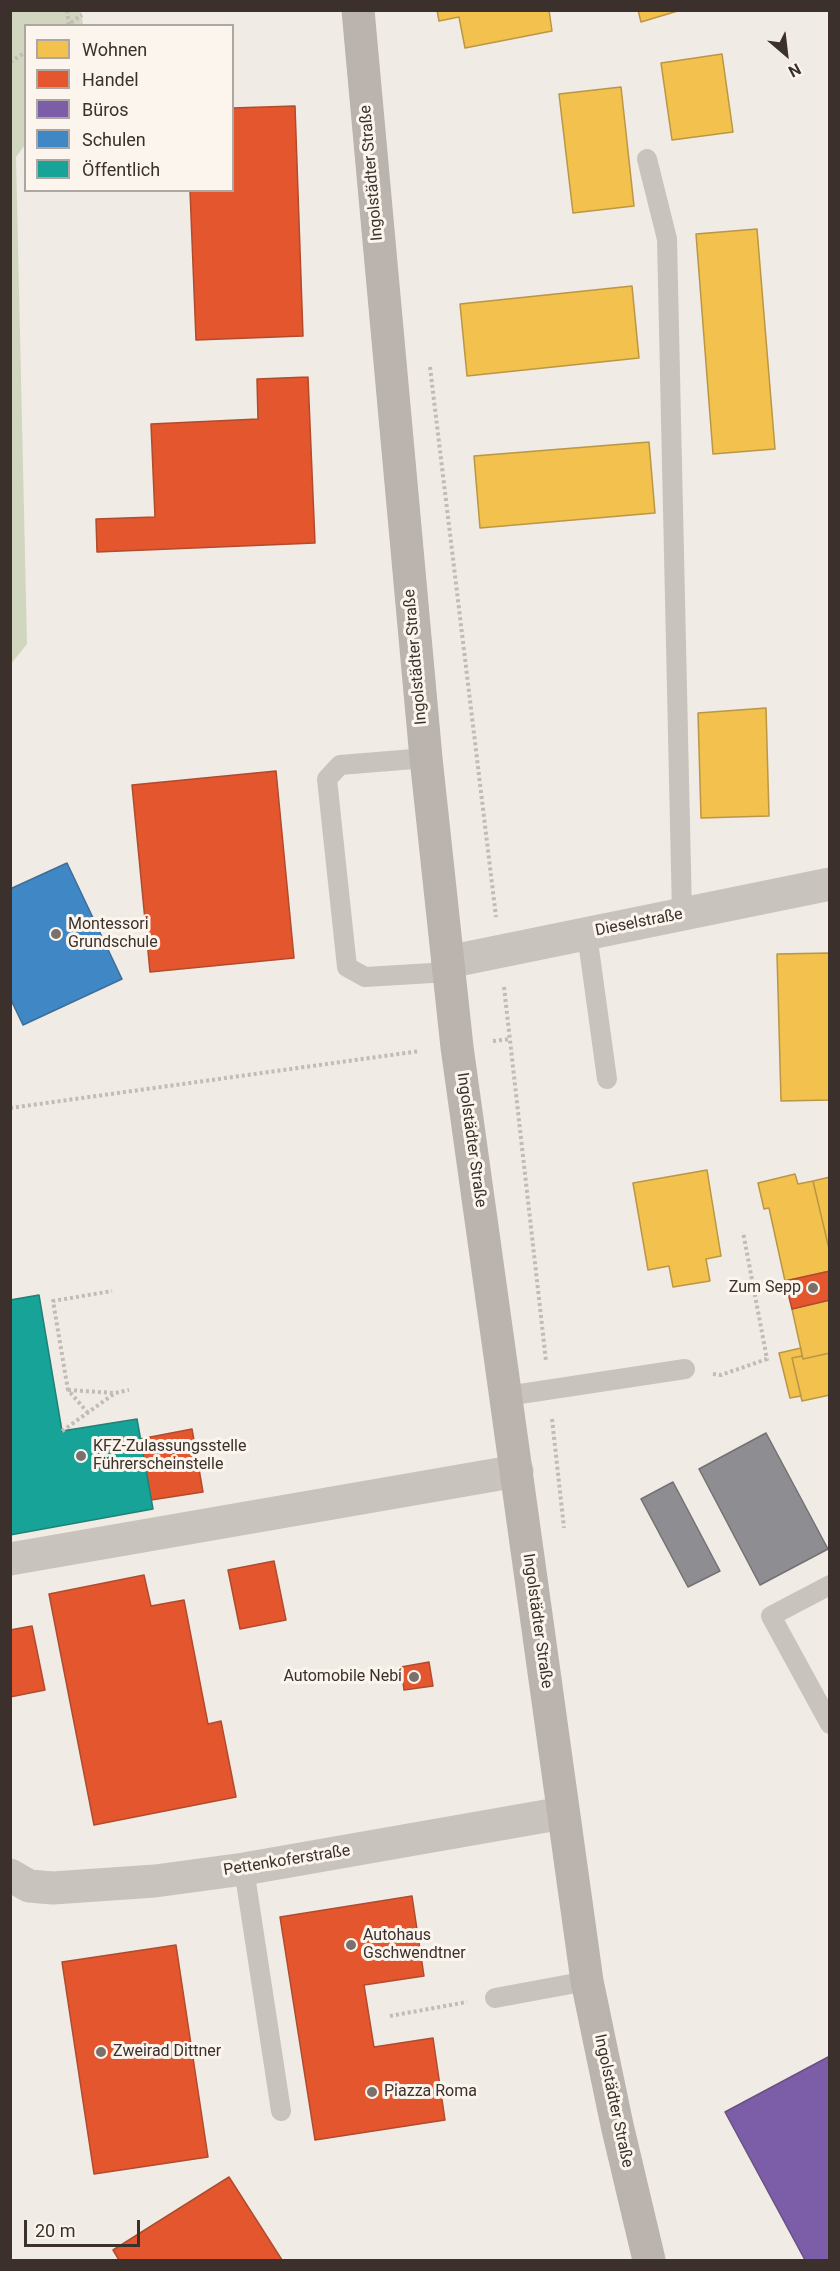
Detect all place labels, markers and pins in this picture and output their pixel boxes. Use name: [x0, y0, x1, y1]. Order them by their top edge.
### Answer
place label: Montessori Grundschule: [68, 915, 158, 953]
marker: Montessori Grundschule: [49, 927, 63, 941]
place label: Zum Sepp: [729, 1278, 801, 1298]
marker: Zum Sepp: [806, 1281, 820, 1295]
place label: KFZ-Zulassungsstelle Führerscheinstelle: [93, 1437, 246, 1475]
marker: KFZ-Zulassungsstelle Führerscheinstelle: [74, 1449, 88, 1463]
place label: Automobile Nebi: [283, 1667, 402, 1687]
marker: Automobile Nebi: [407, 1670, 421, 1684]
place label: Autohaus Gschwendtner: [363, 1926, 466, 1964]
marker: Autohaus Gschwendtner: [344, 1938, 358, 1952]
place label: Zweirad Dittner: [113, 2042, 221, 2062]
marker: Zweirad Dittner: [94, 2045, 108, 2059]
place label: Piazza Roma: [384, 2082, 477, 2102]
marker: Piazza Roma: [365, 2085, 379, 2099]

